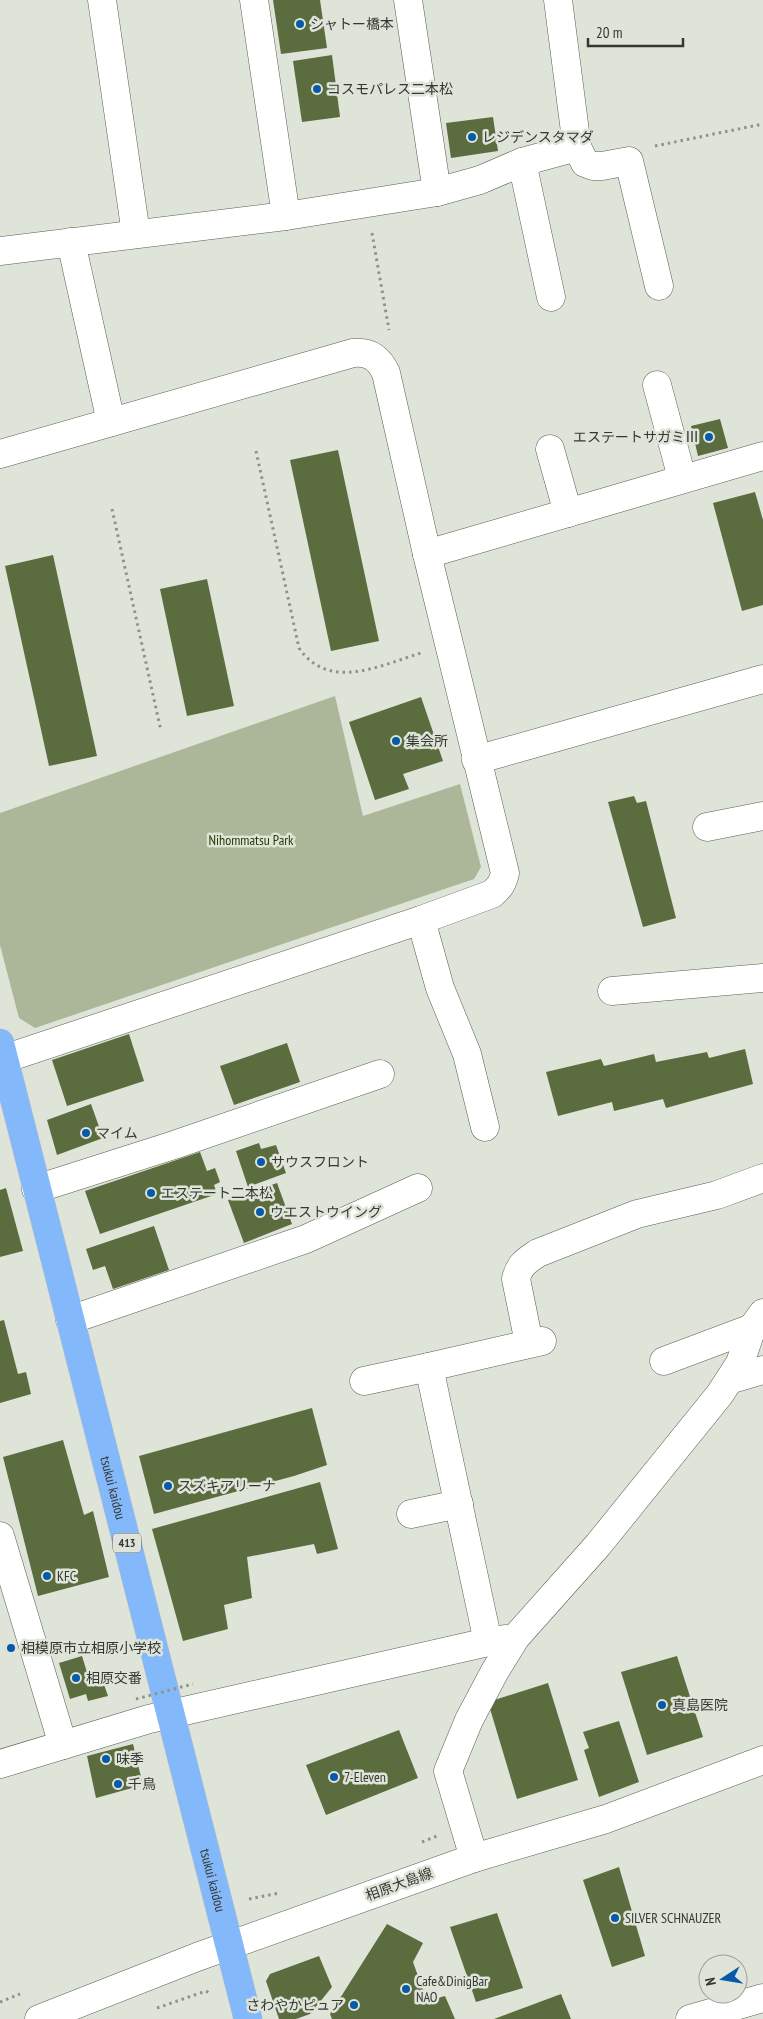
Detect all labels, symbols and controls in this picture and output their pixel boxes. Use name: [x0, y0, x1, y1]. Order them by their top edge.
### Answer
place label: シャトー橋本: [310, 15, 394, 33]
scale bar: [588, 15, 683, 47]
marker: シャトー橋本: [294, 18, 306, 30]
text: 20 m: [596, 23, 622, 42]
place label: コスモパレス二本松: [327, 80, 453, 98]
marker: コスモパレス二本松: [311, 83, 323, 95]
place label: レジデンスタマダ: [482, 128, 594, 146]
marker: レジデンスタマダ: [466, 131, 478, 143]
place label: エステートサガミⅢ: [573, 428, 699, 446]
marker: エステートサガミⅢ: [703, 431, 715, 443]
place label: 集会所: [406, 732, 448, 750]
marker: 集会所: [390, 735, 402, 747]
park label: Nihommatsu Park: [208, 831, 294, 849]
place label: マイム: [96, 1124, 138, 1142]
marker: マイム: [80, 1127, 92, 1139]
place label: サウスフロント: [271, 1153, 369, 1171]
marker: サウスフロント: [255, 1156, 267, 1168]
place label: エステート二本松: [161, 1184, 273, 1202]
marker: エステート二本松: [145, 1187, 157, 1199]
place label: ウエストウイング: [270, 1203, 382, 1221]
marker: ウエストウイング: [254, 1206, 266, 1218]
street label: tsukui kaidou: [96, 1454, 130, 1521]
place label: スズキアリーナ: [178, 1477, 276, 1495]
marker: スズキアリーナ: [162, 1480, 174, 1492]
road number: 413: [113, 1534, 141, 1552]
place label: KFC: [57, 1567, 77, 1585]
marker: KFC: [41, 1570, 53, 1582]
place label: 相模原市立相原小学校: [21, 1639, 161, 1657]
marker: 相模原市立相原小学校: [5, 1642, 17, 1654]
place label: 相原交番: [86, 1669, 142, 1687]
marker: 相原交番: [70, 1672, 82, 1684]
place label: 真島医院: [672, 1696, 728, 1714]
marker: 真島医院: [656, 1699, 668, 1711]
place label: 味季: [116, 1750, 144, 1768]
marker: 味季: [100, 1753, 112, 1765]
place label: 7-Eleven: [344, 1768, 386, 1786]
marker: 7-Eleven: [328, 1771, 340, 1783]
place label: 千鳥: [128, 1775, 156, 1793]
marker: 千鳥: [112, 1778, 124, 1790]
street label: tsukui kaidou: [196, 1847, 229, 1914]
street label: 相原大島線: [363, 1864, 435, 1904]
place label: SILVER SCHNAUZER: [625, 1909, 722, 1927]
marker: SILVER SCHNAUZER: [609, 1912, 621, 1924]
north arrow: [698, 1954, 748, 2004]
place label: Cafe&DinigBar NAO: [416, 1972, 488, 2006]
text: N: [701, 1976, 720, 1987]
marker: Cafe&DinigBar NAO: [400, 1983, 412, 1995]
place label: さわやかピュア: [246, 1996, 344, 2014]
marker: さわやかピュア: [348, 1999, 360, 2011]

